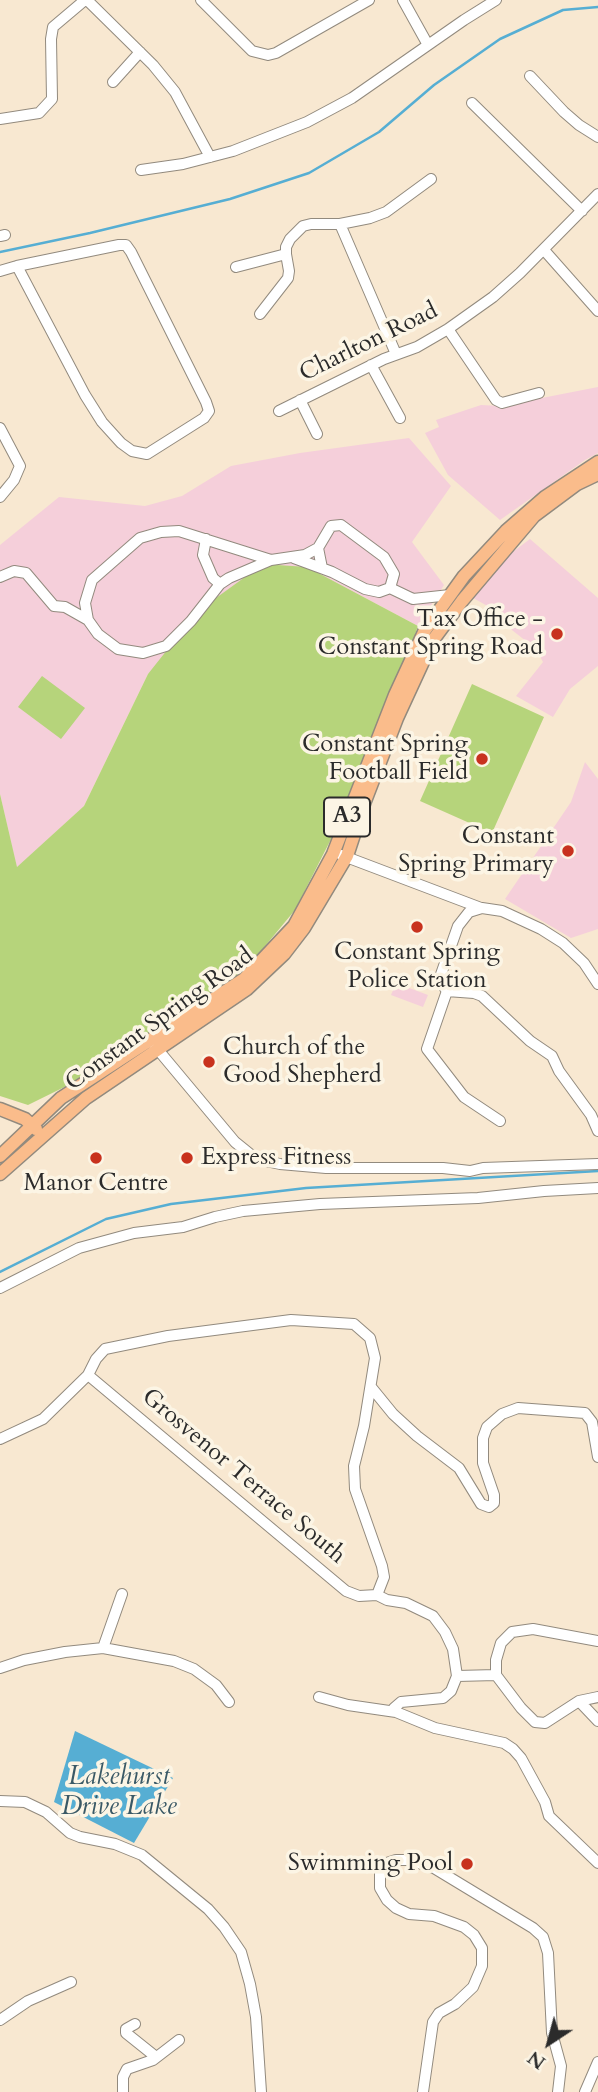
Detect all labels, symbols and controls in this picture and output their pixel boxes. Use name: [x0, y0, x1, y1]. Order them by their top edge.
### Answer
street label: Charlton Road: [295, 297, 443, 389]
place label: Tax Office - Constant Spring Road: [318, 606, 543, 662]
marker: Tax Office - Constant Spring Road: [549, 626, 565, 642]
place label: Constant Spring Football Field: [302, 731, 468, 787]
marker: Constant Spring Football Field: [474, 751, 490, 767]
road number: A3: [324, 797, 370, 836]
place label: Constant Spring Primary: [398, 823, 554, 879]
marker: Constant Spring Primary: [560, 843, 576, 859]
marker: Constant Spring Police Station: [409, 919, 425, 935]
place label: Constant Spring Police Station: [334, 939, 500, 995]
street label: Constant Spring Road: [60, 942, 260, 1098]
place label: Church of the Good Shepherd: [223, 1034, 382, 1090]
marker: Church of the Good Shepherd: [201, 1054, 217, 1070]
place label: Express Fitness: [201, 1144, 351, 1172]
marker: Manor Centre: [88, 1150, 104, 1166]
marker: Express Fitness: [179, 1150, 195, 1166]
place label: Manor Centre: [24, 1170, 168, 1198]
street label: Grosvenor Terrace South: [135, 1383, 351, 1571]
water label: Lakehurst Drive Lake: [61, 1762, 177, 1824]
place label: Swimming Pool: [288, 1850, 453, 1878]
marker: Swimming Pool: [459, 1856, 475, 1872]
north arrow: [514, 2008, 584, 2078]
text: N: [522, 2045, 551, 2075]

